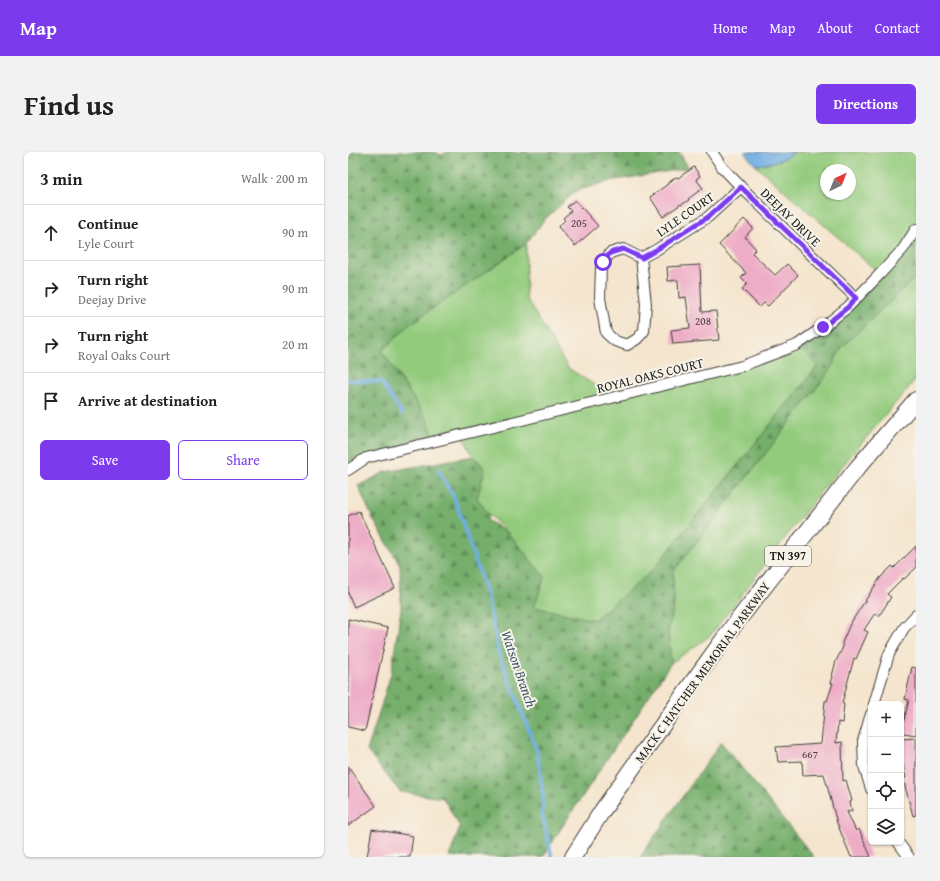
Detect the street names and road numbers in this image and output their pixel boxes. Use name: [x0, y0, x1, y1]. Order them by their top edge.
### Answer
street label: DEEJAY DRIVE: [756, 184, 825, 251]
street label: LYLE COURT: [652, 187, 719, 241]
street label: ROYAL OAKS COURT: [595, 353, 706, 398]
road number: TN 397: [765, 546, 811, 566]
street label: MACK C HATCHER MEMORIAL PARKWAY: [630, 578, 775, 767]

